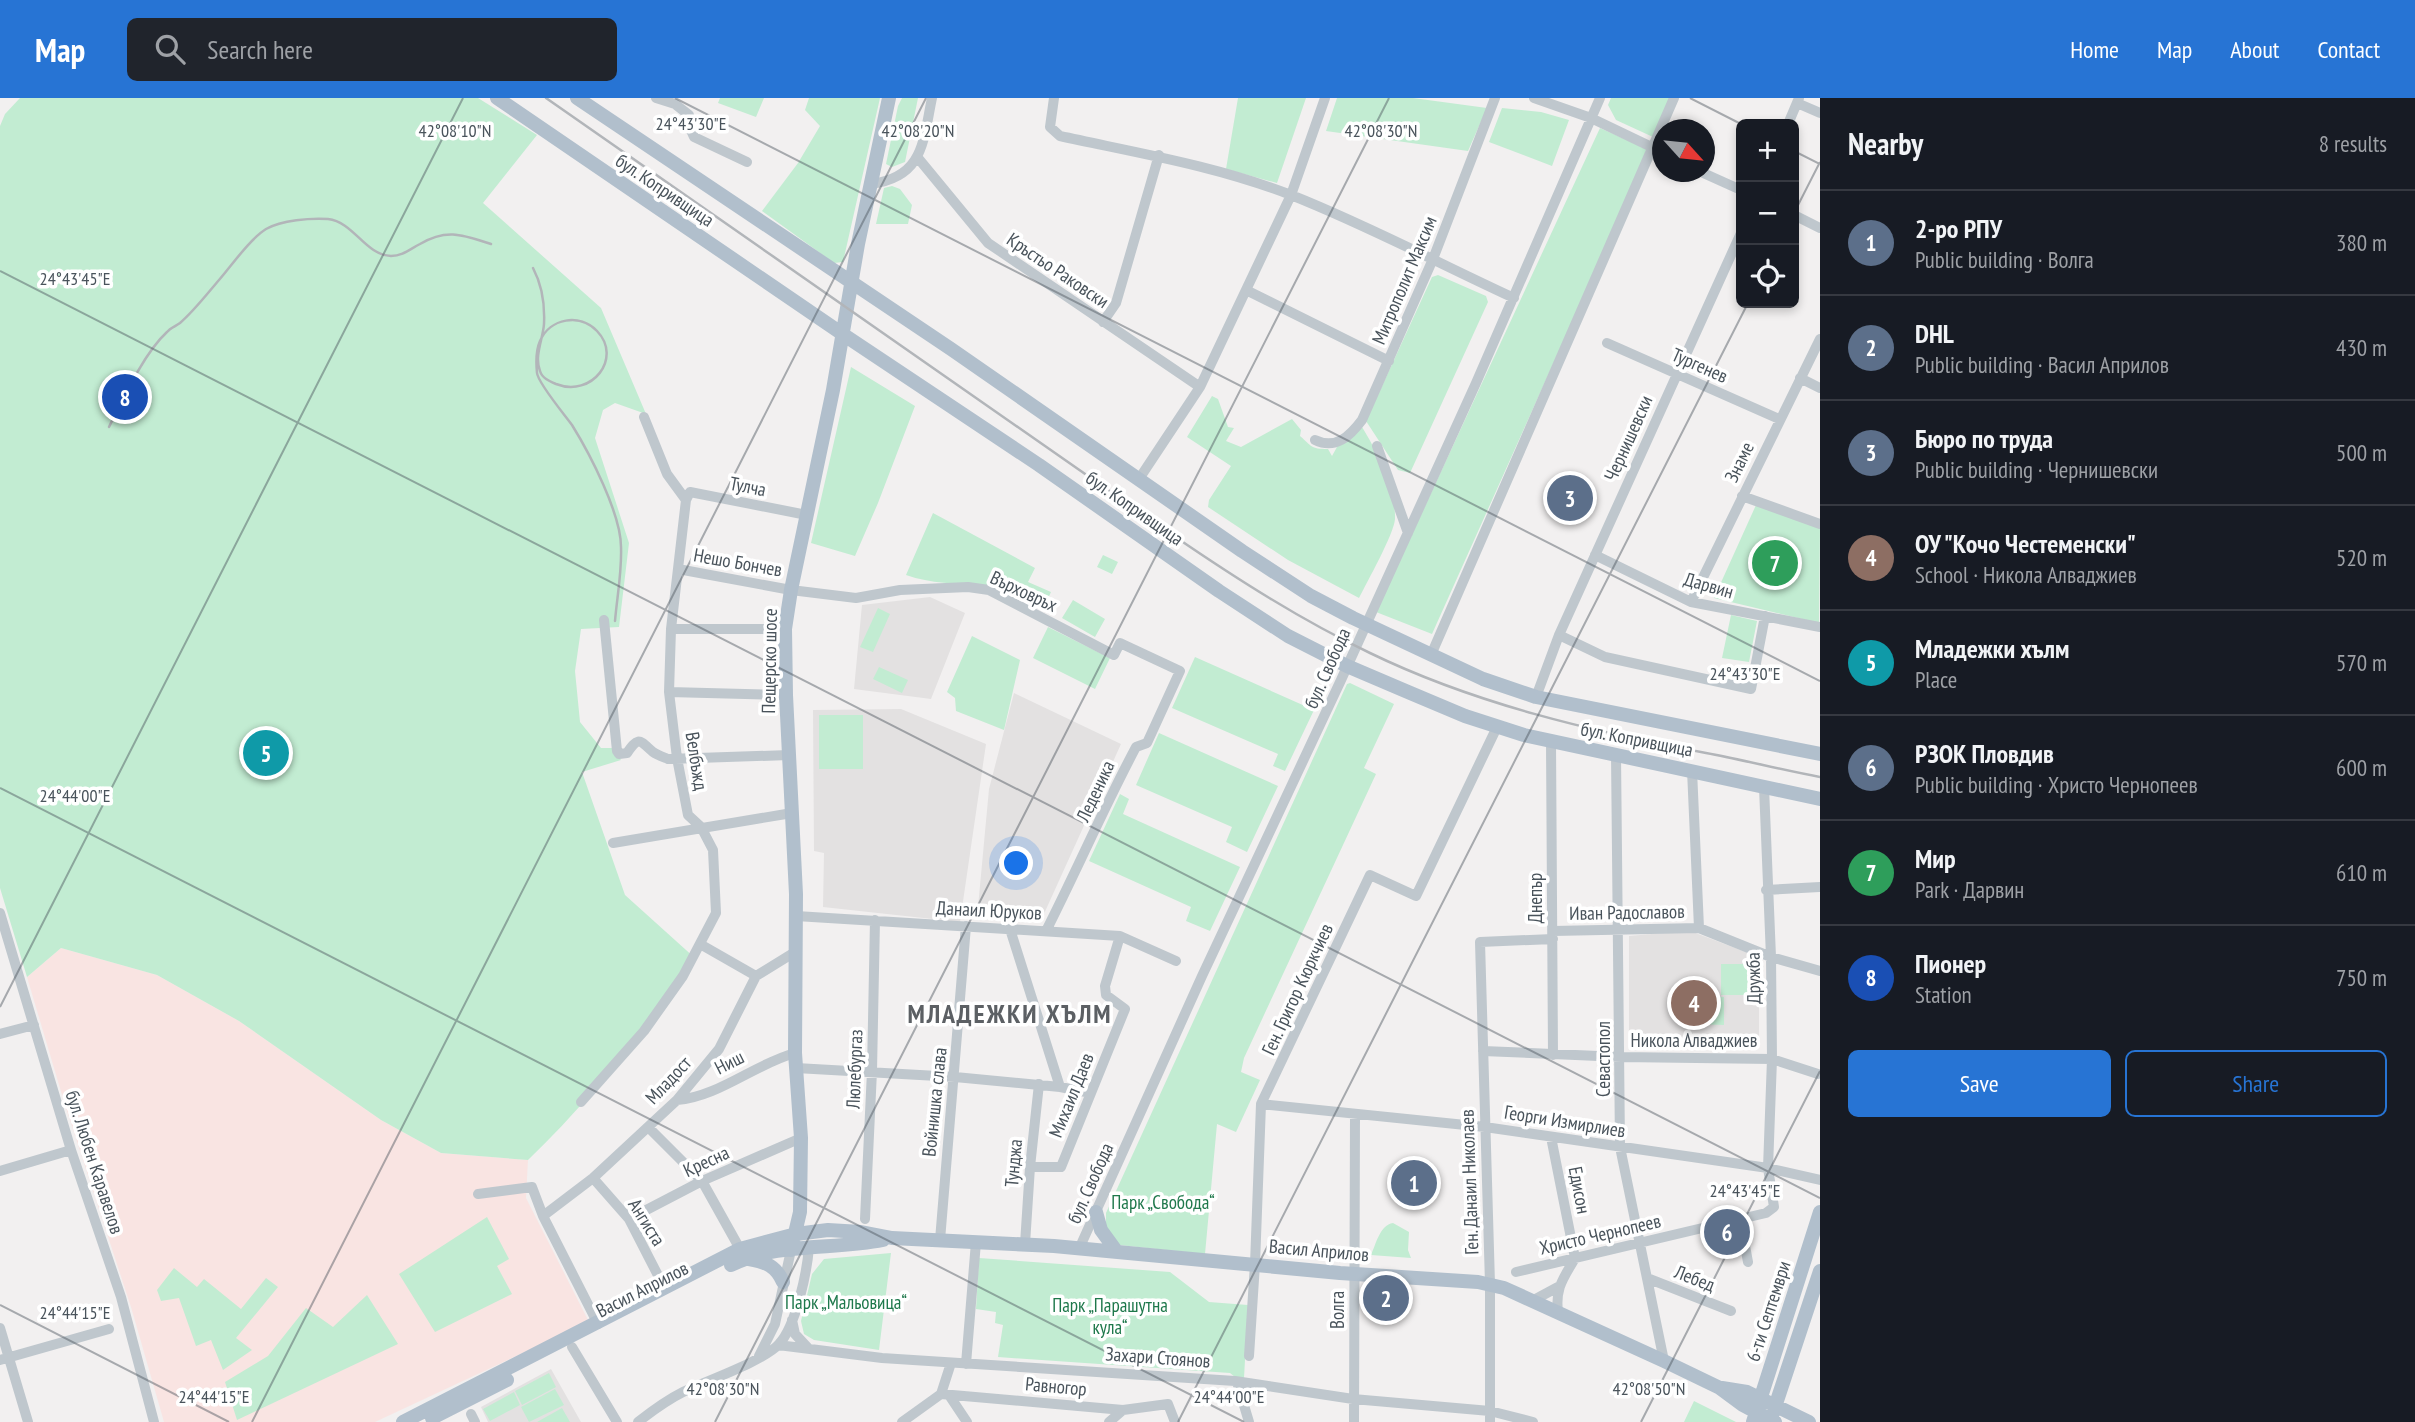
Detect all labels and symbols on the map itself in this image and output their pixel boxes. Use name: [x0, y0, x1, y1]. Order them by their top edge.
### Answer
text: 24°43'30"E: [656, 112, 726, 135]
text: 42°08'10"N: [419, 119, 491, 142]
text: 42°08'20"N: [882, 119, 954, 142]
text: 42°08'30"N: [1345, 119, 1417, 142]
north arrow: [1652, 119, 1715, 182]
street label: бул. Копривщица: [611, 148, 719, 232]
street label: Митрополит Максим: [1366, 212, 1442, 348]
street label: Кръстьо Раковски: [1002, 227, 1114, 313]
text: 24°43'45"E: [40, 267, 110, 290]
street label: Тургенев: [1668, 342, 1732, 388]
pin: 8: [102, 371, 148, 423]
street label: Чернишевски: [1598, 391, 1658, 485]
street label: Знаме: [1719, 438, 1759, 486]
street label: бул. Копривщица: [1082, 466, 1188, 550]
street label: Тулча: [728, 471, 768, 501]
pin: 3: [1547, 472, 1593, 524]
pin: 7: [1752, 537, 1798, 589]
street label: Нешо Бончев: [692, 542, 784, 582]
street label: Върховръх: [987, 565, 1061, 617]
street label: Дарвин: [1681, 567, 1737, 603]
street label: Пещерско шосе: [756, 608, 782, 714]
street label: бул. Свобода: [1299, 624, 1355, 712]
text: 24°43'30"E: [1710, 662, 1780, 685]
street label: бул. Копривщица: [1579, 716, 1695, 762]
pin: 5: [243, 727, 289, 779]
street label: Велбъжд: [681, 730, 714, 793]
street label: Леденика: [1070, 757, 1120, 826]
text: 24°44'00"E: [40, 784, 110, 807]
your location: [999, 846, 1033, 880]
street label: Днепър: [1523, 873, 1547, 923]
street label: Данаил Юруков: [936, 895, 1042, 925]
street label: Иван Радославов: [1569, 899, 1685, 925]
street label: Ген. Григор Кюркчиев: [1256, 919, 1338, 1059]
street label: Дружба: [1741, 952, 1765, 1004]
pin: 4: [1671, 977, 1717, 1029]
district label: МЛАДЕЖКИ ХЪЛМ: [907, 997, 1113, 1030]
street label: Севастопол: [1591, 1021, 1615, 1097]
street label: Никола Алваджиев: [1631, 1028, 1758, 1052]
street label: Люлебургаз: [841, 1029, 867, 1110]
street label: Ниш: [710, 1045, 748, 1079]
street label: Войнишка слава: [916, 1046, 952, 1158]
street label: Михаил Даев: [1043, 1049, 1099, 1141]
street label: Младост: [640, 1050, 697, 1109]
street label: бул. Любен Каравелов: [61, 1087, 129, 1237]
street label: Георги Измирлиев: [1503, 1100, 1627, 1142]
street label: Ген. Данаил Николаев: [1454, 1109, 1484, 1255]
street label: Тунджа: [999, 1138, 1027, 1188]
street label: бул. Свобода: [1062, 1139, 1118, 1227]
street label: Кресна: [679, 1140, 733, 1182]
pin: 1: [1391, 1157, 1437, 1209]
street label: Едисон: [1564, 1164, 1596, 1216]
text: 24°43'45"E: [1710, 1179, 1780, 1202]
park label: Парк „Свобода“: [1111, 1190, 1215, 1214]
street label: Ангиста: [623, 1194, 671, 1250]
pin: 6: [1704, 1206, 1750, 1258]
street label: Христо Чернопеев: [1537, 1208, 1663, 1260]
street label: Васил Априлов: [1268, 1234, 1370, 1266]
street label: Васил Априлов: [592, 1256, 692, 1322]
street label: 6-ти Септември: [1740, 1258, 1796, 1364]
street label: Лебед: [1670, 1259, 1719, 1297]
pin: 2: [1363, 1272, 1409, 1324]
park label: Парк „Мальовица“: [785, 1290, 907, 1314]
street label: Волга: [1325, 1291, 1349, 1329]
park label: Парк „Парашутна кула“: [1052, 1293, 1168, 1339]
text: 24°44'15"E: [40, 1301, 110, 1324]
street label: Захари Стоянов: [1105, 1341, 1211, 1373]
street label: Равногор: [1024, 1371, 1088, 1401]
text: 42°08'30"N: [687, 1377, 759, 1400]
text: 42°08'50"N: [1613, 1377, 1685, 1400]
text: 24°44'15"E: [179, 1385, 249, 1408]
text: 24°44'00"E: [1194, 1385, 1264, 1408]

